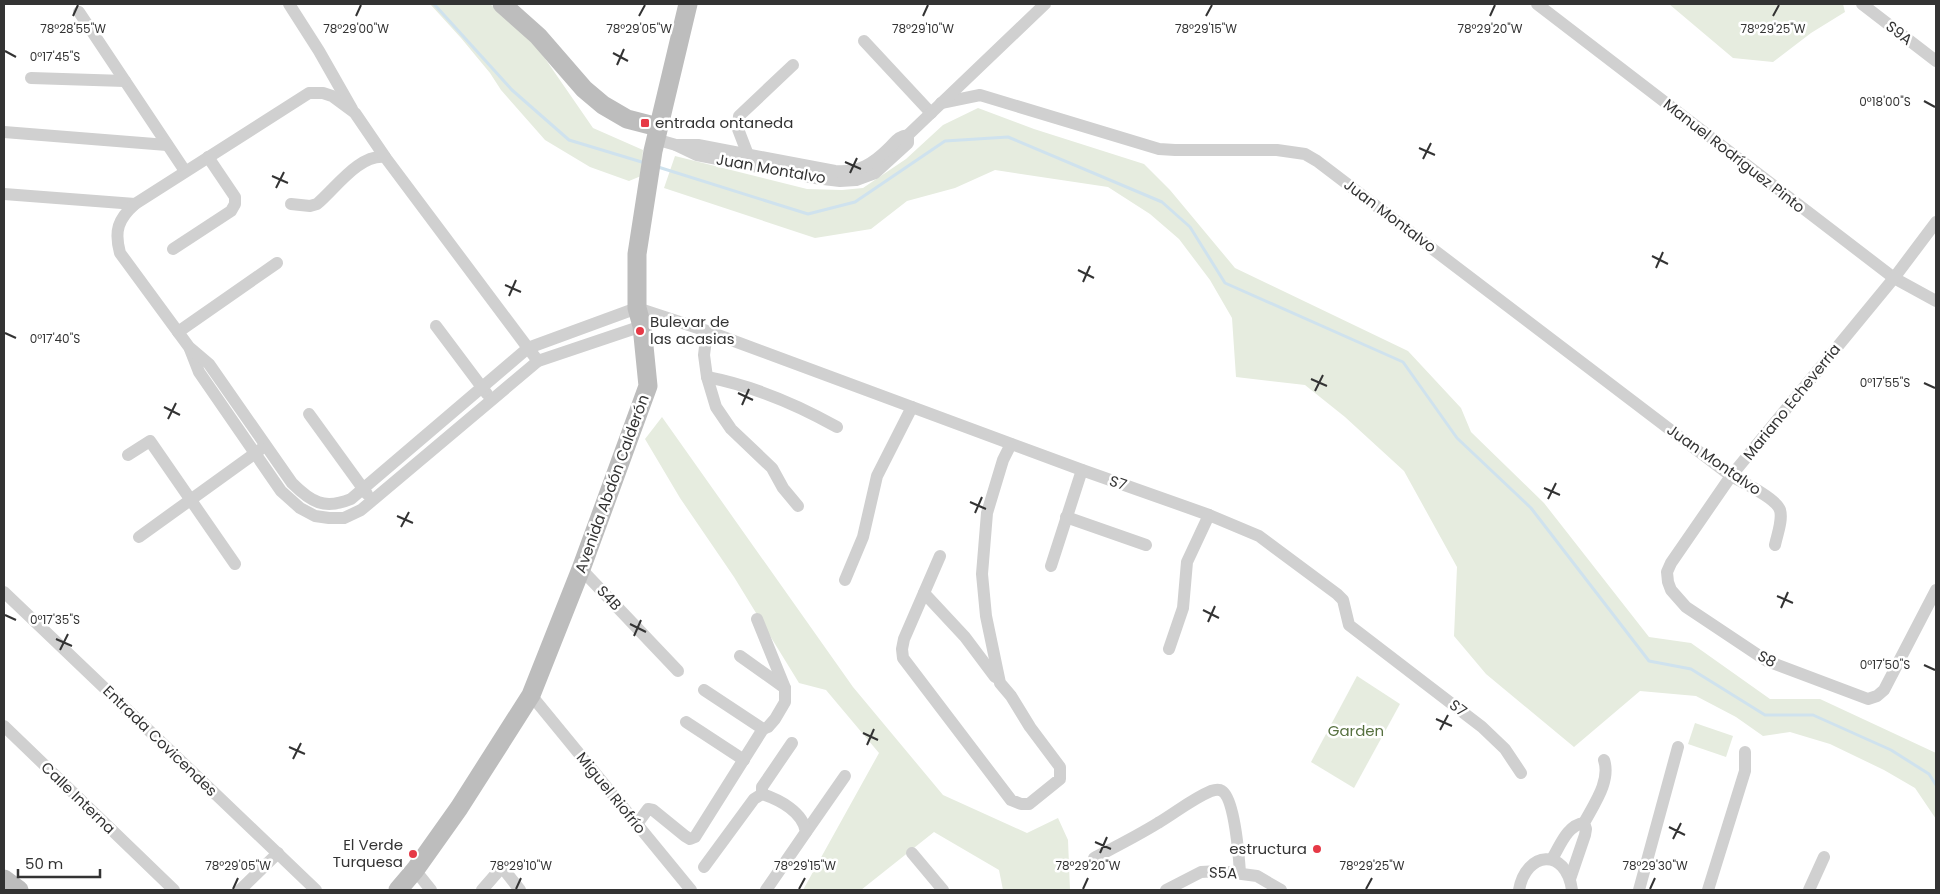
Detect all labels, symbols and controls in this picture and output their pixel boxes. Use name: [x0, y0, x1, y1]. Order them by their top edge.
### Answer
street label: S9A: [1882, 16, 1917, 50]
text: 78°28'55"W: [40, 20, 106, 37]
text: 78°29'00"W: [323, 20, 389, 37]
text: 78°29'05"W: [606, 20, 672, 37]
text: 78°29'10"W: [892, 20, 954, 37]
text: 78°29'15"W: [1175, 20, 1237, 37]
text: 78°29'20"W: [1457, 20, 1523, 37]
text: 78°29'25"W: [1740, 20, 1806, 37]
text: 0°17'45"S: [30, 48, 80, 65]
text: 0°18'00"S: [1859, 93, 1911, 110]
street label: Manuel Rodríguez Pinto: [1659, 94, 1809, 218]
place label: entrada ontaneda: [655, 112, 793, 133]
marker: entrada ontaneda: [639, 117, 651, 129]
street label: Juan Montalvo: [715, 149, 827, 188]
street label: Juan Montalvo: [1340, 174, 1441, 257]
place label: Bulevar de las acasias: [650, 311, 735, 349]
marker: Bulevar de las acasias: [634, 325, 646, 337]
text: 0°17'40"S: [30, 330, 80, 347]
street label: Mariano Echeverria: [1738, 339, 1845, 464]
text: 0°17'55"S: [1860, 374, 1910, 391]
street label: Avenida Abdón Calderón: [569, 392, 654, 576]
street label: Juan Montalvo: [1663, 419, 1766, 500]
street label: S7: [1107, 470, 1130, 495]
street label: S4B: [592, 580, 626, 615]
text: 0°17'35"S: [30, 611, 80, 628]
street label: S8: [1754, 645, 1780, 672]
text: 0°17'50"S: [1860, 656, 1910, 673]
street label: Entrada Covicendes: [99, 681, 222, 801]
street label: S7: [1445, 694, 1471, 721]
park label: Garden: [1328, 720, 1384, 741]
street label: Miguel Riofrío: [572, 747, 651, 838]
street label: Calle Interna: [37, 757, 120, 838]
place label: El Verde Turquesa: [333, 834, 403, 872]
place label: estructura: [1229, 838, 1307, 859]
marker: estructura: [1311, 843, 1323, 855]
scale bar: [18, 846, 100, 878]
marker: El Verde Turquesa: [407, 848, 419, 860]
text: 50 m: [25, 853, 63, 874]
text: 78°29'05"W: [205, 857, 271, 874]
text: 78°29'10"W: [490, 857, 552, 874]
text: 78°29'15"W: [774, 857, 836, 874]
text: 78°29'20"W: [1055, 857, 1121, 874]
text: 78°29'25"W: [1339, 857, 1405, 874]
text: 78°29'30"W: [1622, 857, 1688, 874]
street label: S5A: [1208, 862, 1238, 883]

